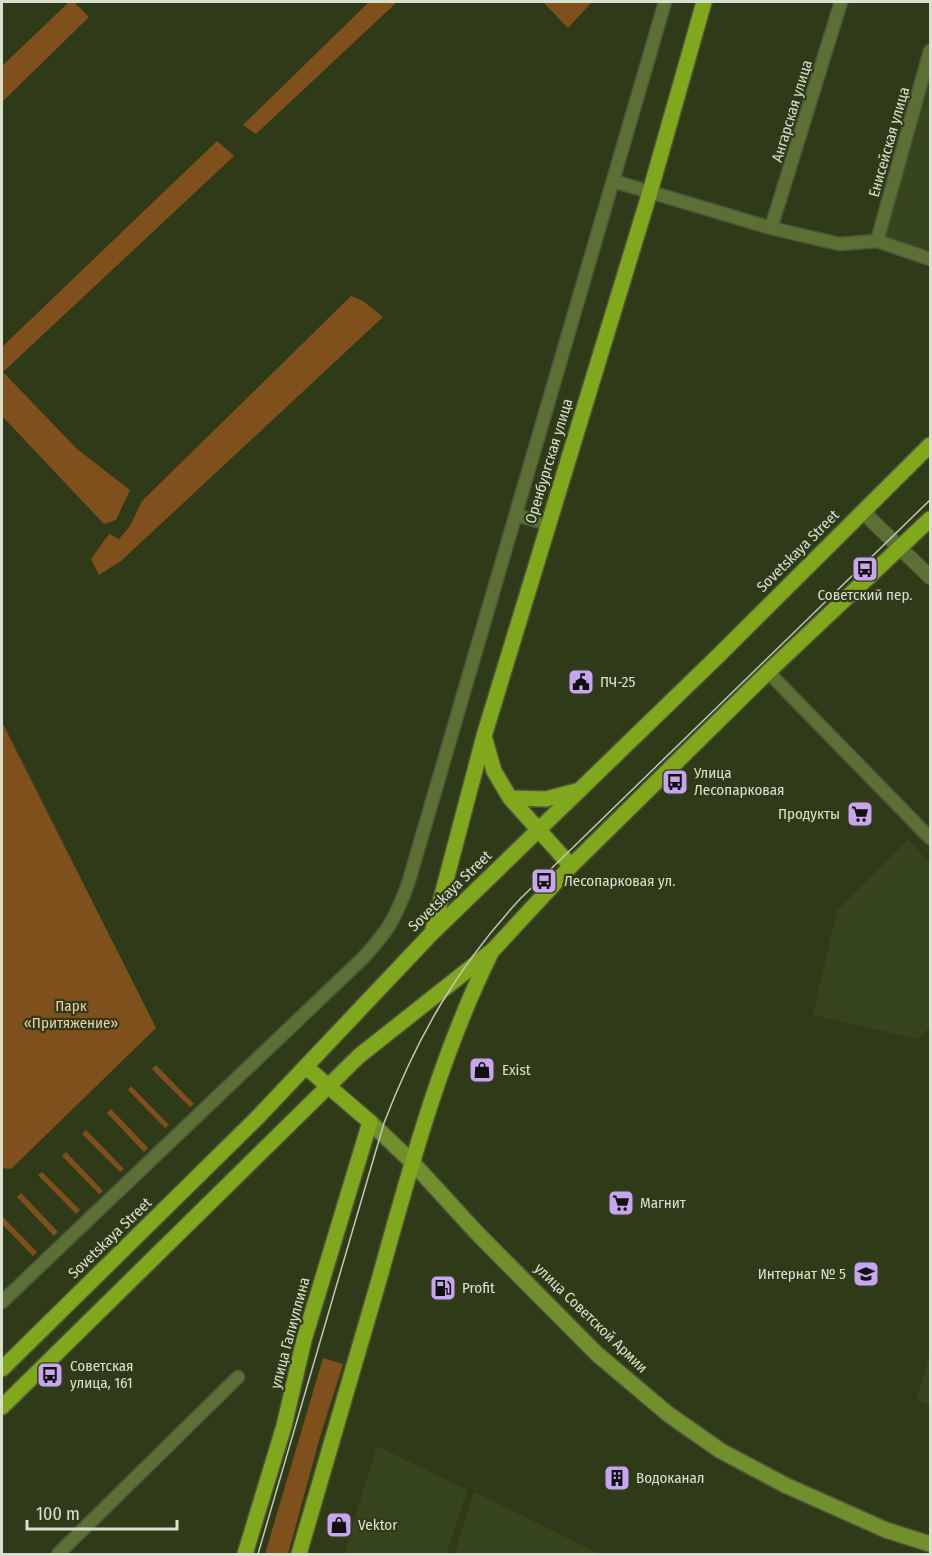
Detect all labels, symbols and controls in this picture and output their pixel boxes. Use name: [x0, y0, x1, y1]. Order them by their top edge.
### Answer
street label: Ангарская улица: [768, 58, 816, 164]
street label: Енисейская улица: [865, 85, 913, 199]
street label: Оренбургская улица: [521, 396, 577, 526]
street label: Sovetskaya Street: [753, 506, 843, 596]
bus stop icon: Советский пер.: [850, 554, 880, 584]
place label: Советский пер.: [818, 586, 912, 604]
public building icon: ПЧ-25: [566, 667, 596, 697]
place label: ПЧ-25: [600, 673, 635, 691]
place label: Улица Лесопарковая: [693, 764, 785, 799]
bus stop icon: Улица Лесопарковая: [660, 767, 690, 797]
supermarket icon: Продукты: [845, 799, 875, 829]
place label: Продукты: [778, 805, 840, 823]
street label: Sovetskaya Street: [405, 847, 495, 935]
bus stop icon: Лесопарковая ул.: [529, 866, 559, 896]
place label: Лесопарковая ул.: [564, 872, 675, 890]
park label: Парк «Притяжение»: [24, 997, 118, 1032]
shop icon: Exist: [467, 1055, 497, 1085]
place label: Exist: [502, 1061, 531, 1079]
supermarket icon: Магнит: [606, 1188, 636, 1218]
street label: Sovetskaya Street: [65, 1194, 155, 1282]
place label: Магнит: [640, 1194, 687, 1212]
street label: улица Советской Армии: [531, 1259, 651, 1377]
school or university icon: Интернат № 5: [851, 1259, 881, 1289]
place label: Интернат № 5: [758, 1265, 846, 1283]
fuel station icon: Profit: [428, 1273, 458, 1303]
street label: улица Галиуллина: [266, 1275, 314, 1391]
place label: Profit: [462, 1279, 495, 1297]
place label: Советская улица, 161: [70, 1357, 134, 1392]
bus stop icon: Советская улица, 161: [35, 1360, 65, 1390]
building icon: Водоканал: [602, 1463, 632, 1493]
place label: Водоканал: [636, 1469, 705, 1487]
scale bar: [27, 1493, 177, 1531]
text: 100 m: [36, 1503, 80, 1525]
shop icon: Vektor: [324, 1510, 354, 1540]
place label: Vektor: [358, 1516, 398, 1534]

